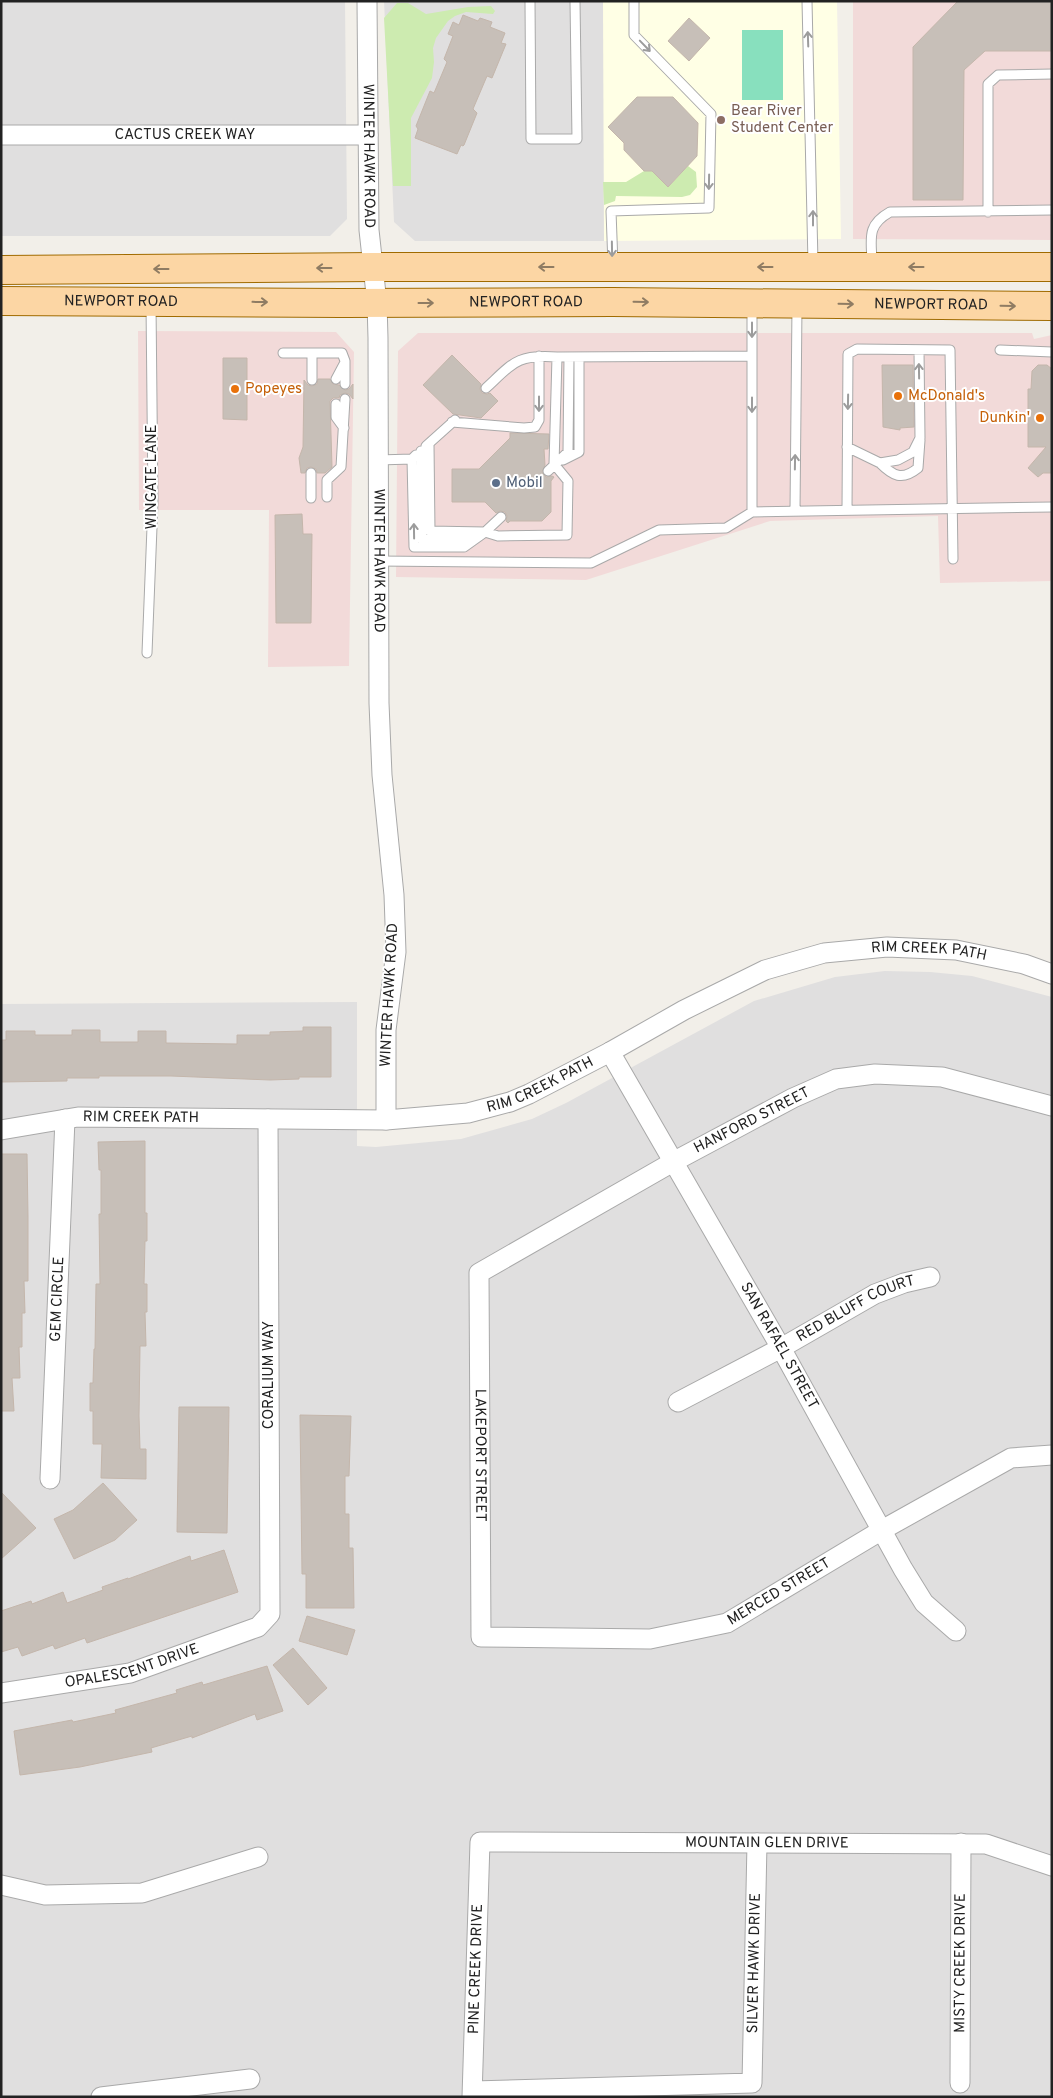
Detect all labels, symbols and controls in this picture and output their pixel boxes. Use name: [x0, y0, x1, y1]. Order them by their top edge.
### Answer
one-way arrow: [804, 31, 813, 47]
one-way arrow: [639, 39, 651, 52]
street label: WINTER HAWK ROAD: [358, 84, 378, 228]
place label: Bear River Student Center: [731, 102, 834, 138]
marker: Bear River Student Center: [715, 114, 727, 126]
street label: CACTUS CREEK WAY: [115, 126, 256, 145]
one-way arrow: [704, 173, 714, 189]
one-way arrow: [808, 210, 818, 226]
one-way arrow: [607, 241, 617, 257]
one-way arrow: [539, 262, 555, 272]
one-way arrow: [757, 262, 773, 272]
one-way arrow: [908, 262, 924, 272]
one-way arrow: [316, 263, 332, 273]
one-way arrow: [154, 264, 170, 274]
street label: NEWPORT ROAD: [64, 292, 178, 312]
street label: NEWPORT ROAD: [469, 293, 583, 312]
street label: NEWPORT ROAD: [874, 295, 988, 315]
one-way arrow: [251, 297, 267, 307]
one-way arrow: [632, 297, 649, 307]
one-way arrow: [418, 298, 434, 308]
one-way arrow: [837, 299, 853, 309]
one-way arrow: [1000, 301, 1016, 311]
one-way arrow: [747, 322, 757, 338]
one-way arrow: [914, 363, 924, 380]
place label: Popeyes: [245, 380, 302, 399]
marker: Popeyes: [229, 383, 241, 395]
place label: McDonald's: [908, 387, 985, 406]
marker: McDonald's: [892, 390, 904, 402]
one-way arrow: [843, 394, 853, 410]
one-way arrow: [534, 396, 544, 412]
one-way arrow: [747, 396, 757, 412]
place label: Dunkin': [979, 409, 1030, 428]
marker: Dunkin': [1034, 412, 1046, 424]
street label: WINGATE LANE: [143, 424, 162, 530]
one-way arrow: [791, 454, 800, 470]
place label: Mobil: [506, 474, 543, 493]
marker: Mobil: [490, 477, 502, 489]
street label: WINTER HAWK ROAD: [369, 488, 388, 633]
one-way arrow: [409, 523, 418, 539]
street label: WINTER HAWK ROAD: [377, 922, 403, 1068]
street label: RIM CREEK PATH: [870, 937, 988, 966]
street label: RIM CREEK PATH: [484, 1053, 597, 1117]
street label: HANFORD STREET: [691, 1084, 813, 1158]
street label: RIM CREEK PATH: [83, 1108, 199, 1128]
street label: GEM CIRCLE: [46, 1256, 69, 1342]
street label: RED BLUFF COURT: [793, 1271, 916, 1347]
street label: SAN RAFAEL STREET: [736, 1279, 822, 1413]
street label: CORALIUM WAY: [260, 1320, 279, 1429]
street label: LAKEPORT STREET: [470, 1389, 490, 1522]
street label: MERCED STREET: [724, 1554, 834, 1630]
street label: OPALESCENT DRIVE: [64, 1639, 202, 1692]
street label: MOUNTAIN GLEN DRIVE: [685, 1833, 849, 1853]
street label: SILVER HAWK DRIVE: [744, 1893, 765, 2034]
street label: MISTY CREEK DRIVE: [951, 1893, 970, 2033]
street label: PINE CREEK DRIVE: [464, 1904, 488, 2035]

